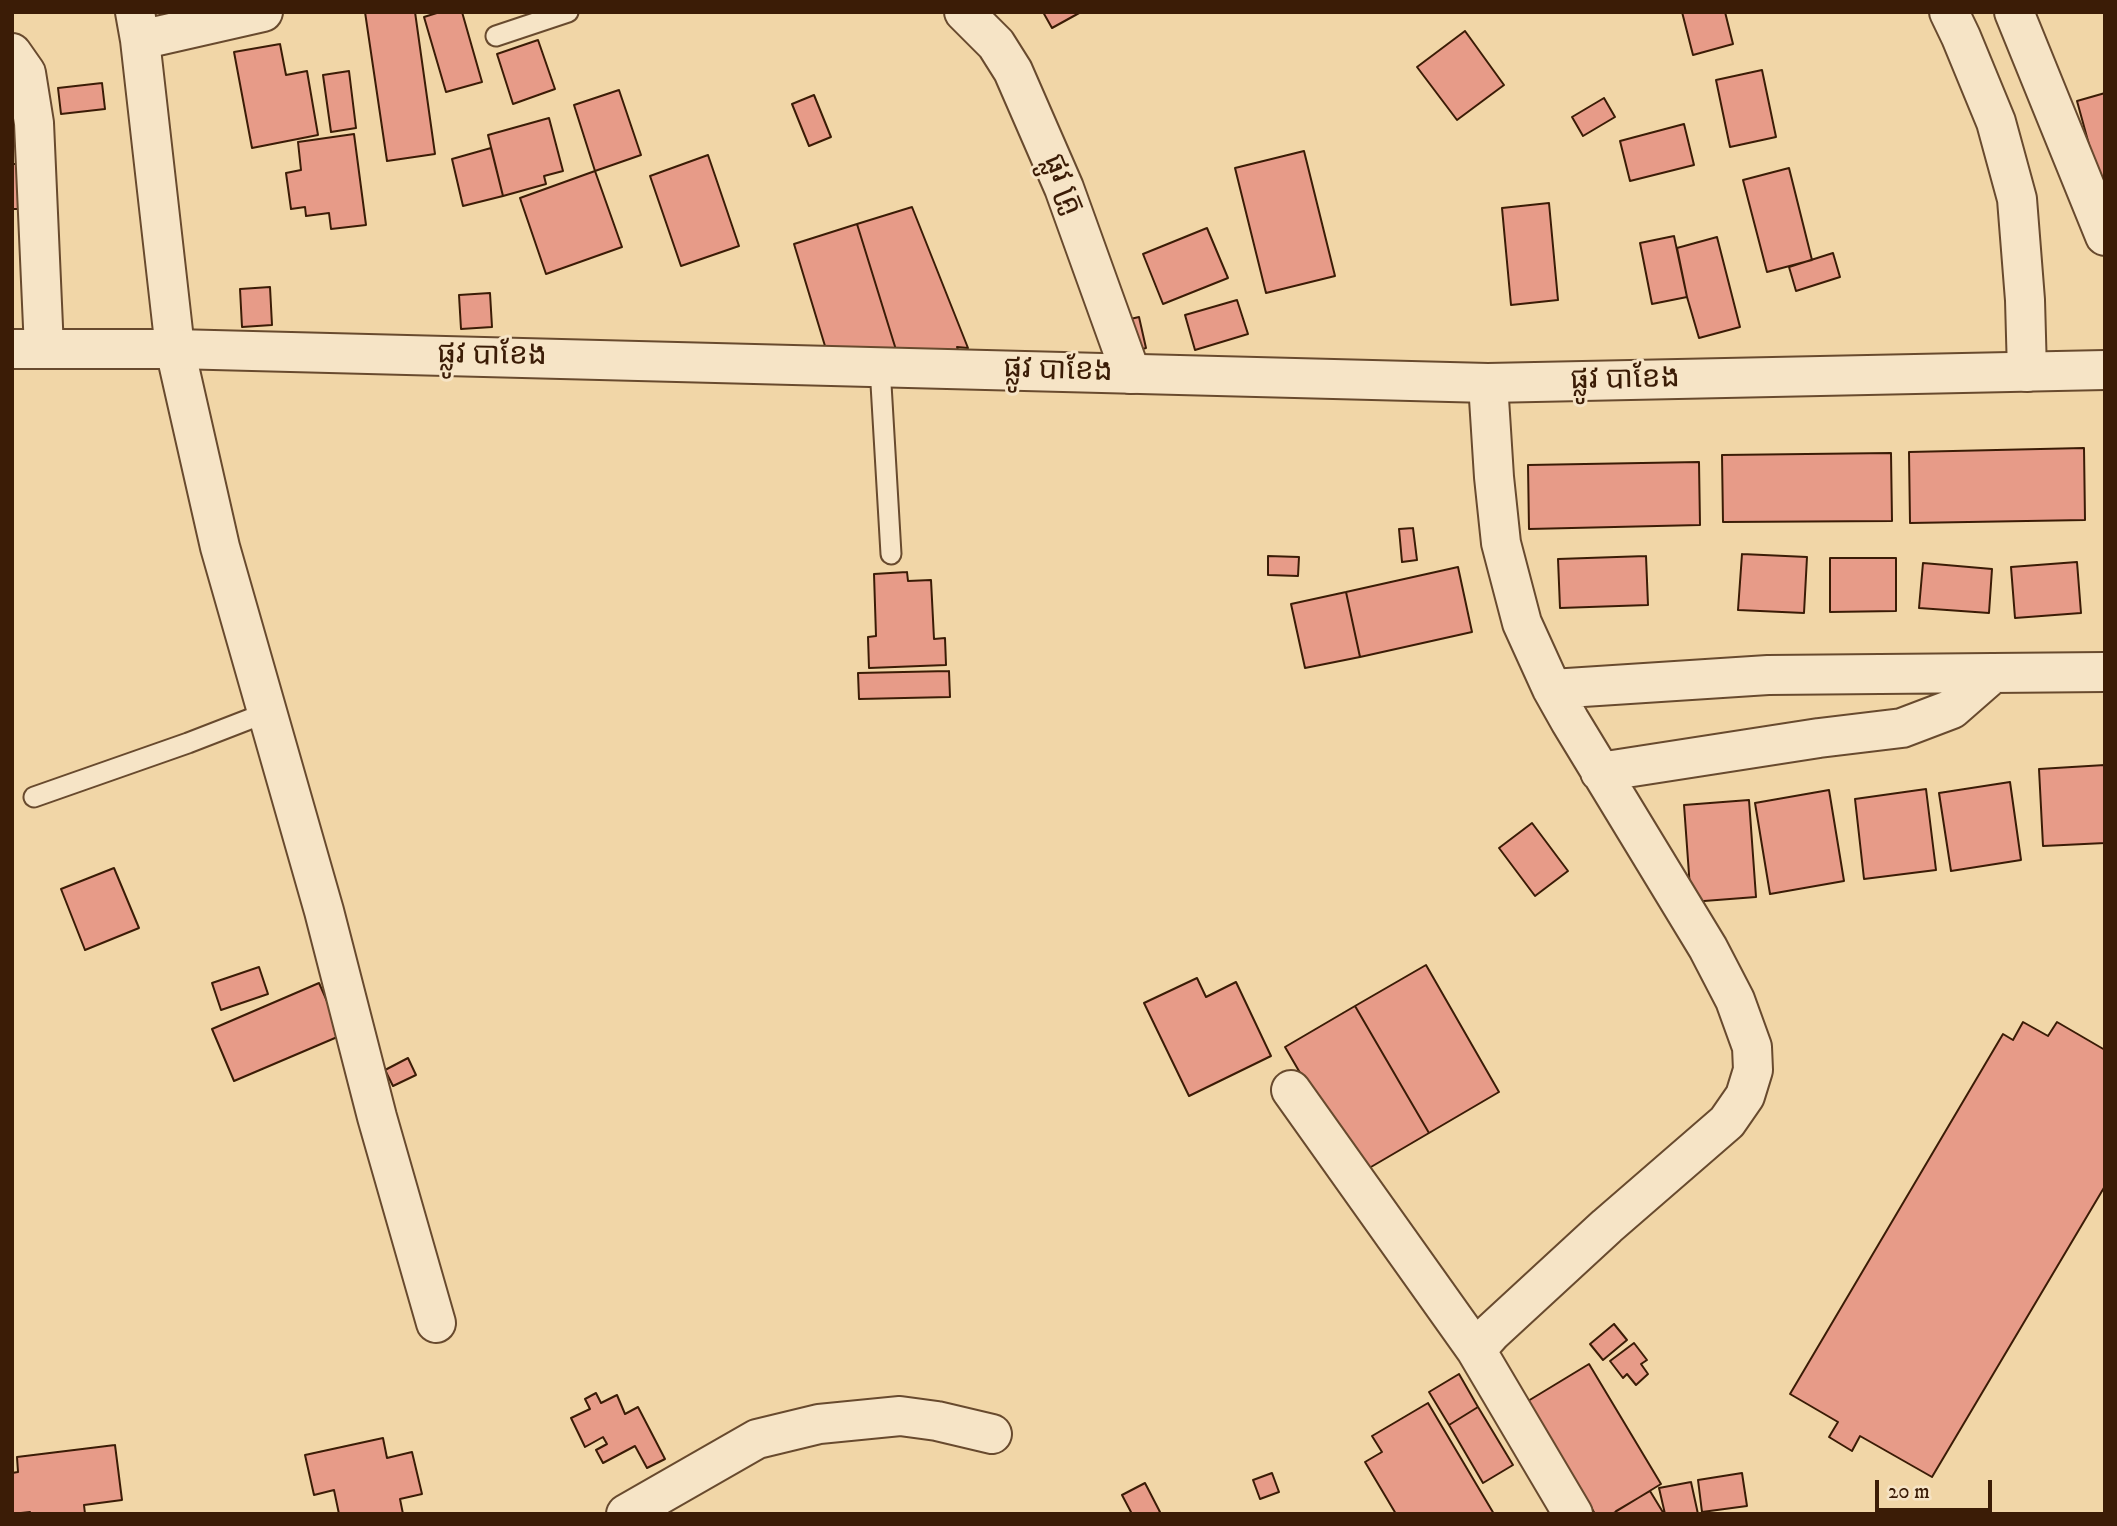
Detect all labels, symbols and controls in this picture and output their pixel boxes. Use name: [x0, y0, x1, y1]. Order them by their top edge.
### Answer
street label: ផ្លូវ គ្រូ: [1034, 149, 1090, 221]
street label: ផ្លូវ បាខែង: [437, 338, 547, 376]
street label: ផ្លូវ បាខែង: [1003, 352, 1113, 392]
street label: ផ្លូវ បាខែង: [1570, 362, 1680, 400]
scale bar: [1879, 1466, 1996, 1510]
text: 20 m: [1888, 1479, 1930, 1505]

